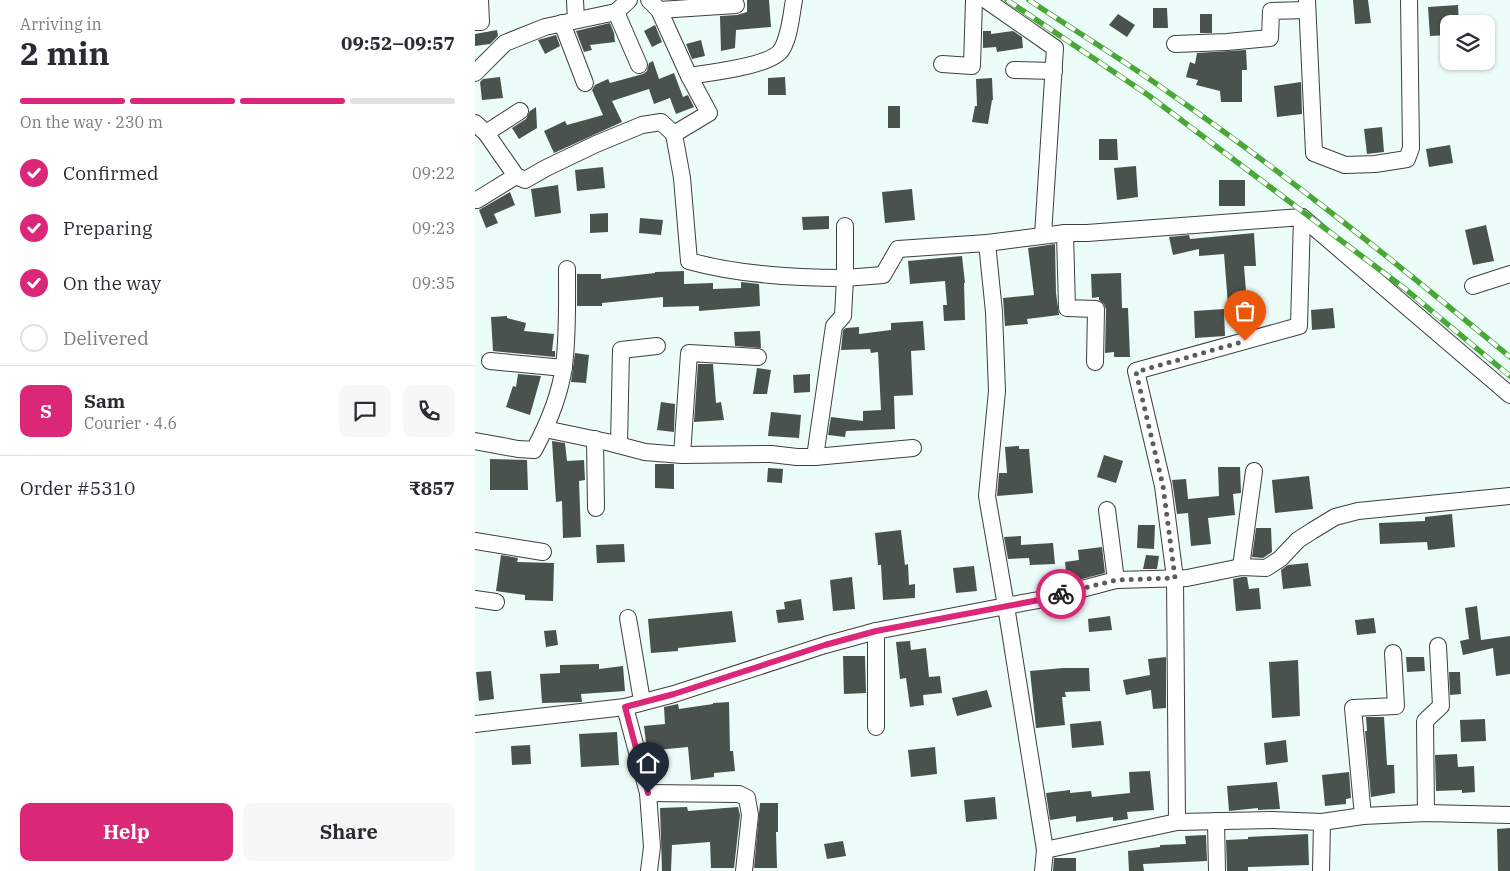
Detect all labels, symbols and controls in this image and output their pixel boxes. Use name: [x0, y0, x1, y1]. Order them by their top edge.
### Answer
text: Arriving in: [20, 14, 102, 34]
map controls: [1440, 15, 1495, 70]
button: layers: [1440, 15, 1495, 70]
text: 09:52–09:57: [341, 31, 455, 55]
text: 2 min: [20, 32, 110, 74]
text: On the way · 230 m: [20, 112, 163, 132]
icon: check: [20, 159, 48, 187]
text: Confirmed: [63, 161, 158, 185]
text: 09:22: [412, 163, 455, 183]
icon: check: [20, 214, 48, 242]
text: Preparing: [63, 216, 152, 240]
text: 09:23: [412, 218, 455, 238]
icon: check: [20, 269, 48, 297]
text: On the way: [63, 271, 161, 295]
text: 09:35: [412, 273, 455, 293]
pin: [1224, 290, 1266, 341]
icon: bag: [1231, 297, 1259, 325]
text: Delivered: [63, 326, 149, 350]
button: chat: [339, 385, 391, 437]
button: phone: [403, 385, 455, 437]
text: Sam: [84, 389, 125, 413]
text: S: [40, 399, 52, 423]
text: Courier · 4.6: [84, 413, 177, 433]
text: Order #5310: [20, 476, 135, 500]
text: ₹857: [409, 476, 455, 500]
courier: [1036, 569, 1086, 619]
icon: bike: [1047, 580, 1075, 608]
pin: [627, 742, 669, 793]
icon: home: [634, 749, 662, 777]
button: Help: [20, 803, 233, 861]
button: Share: [243, 803, 455, 861]

